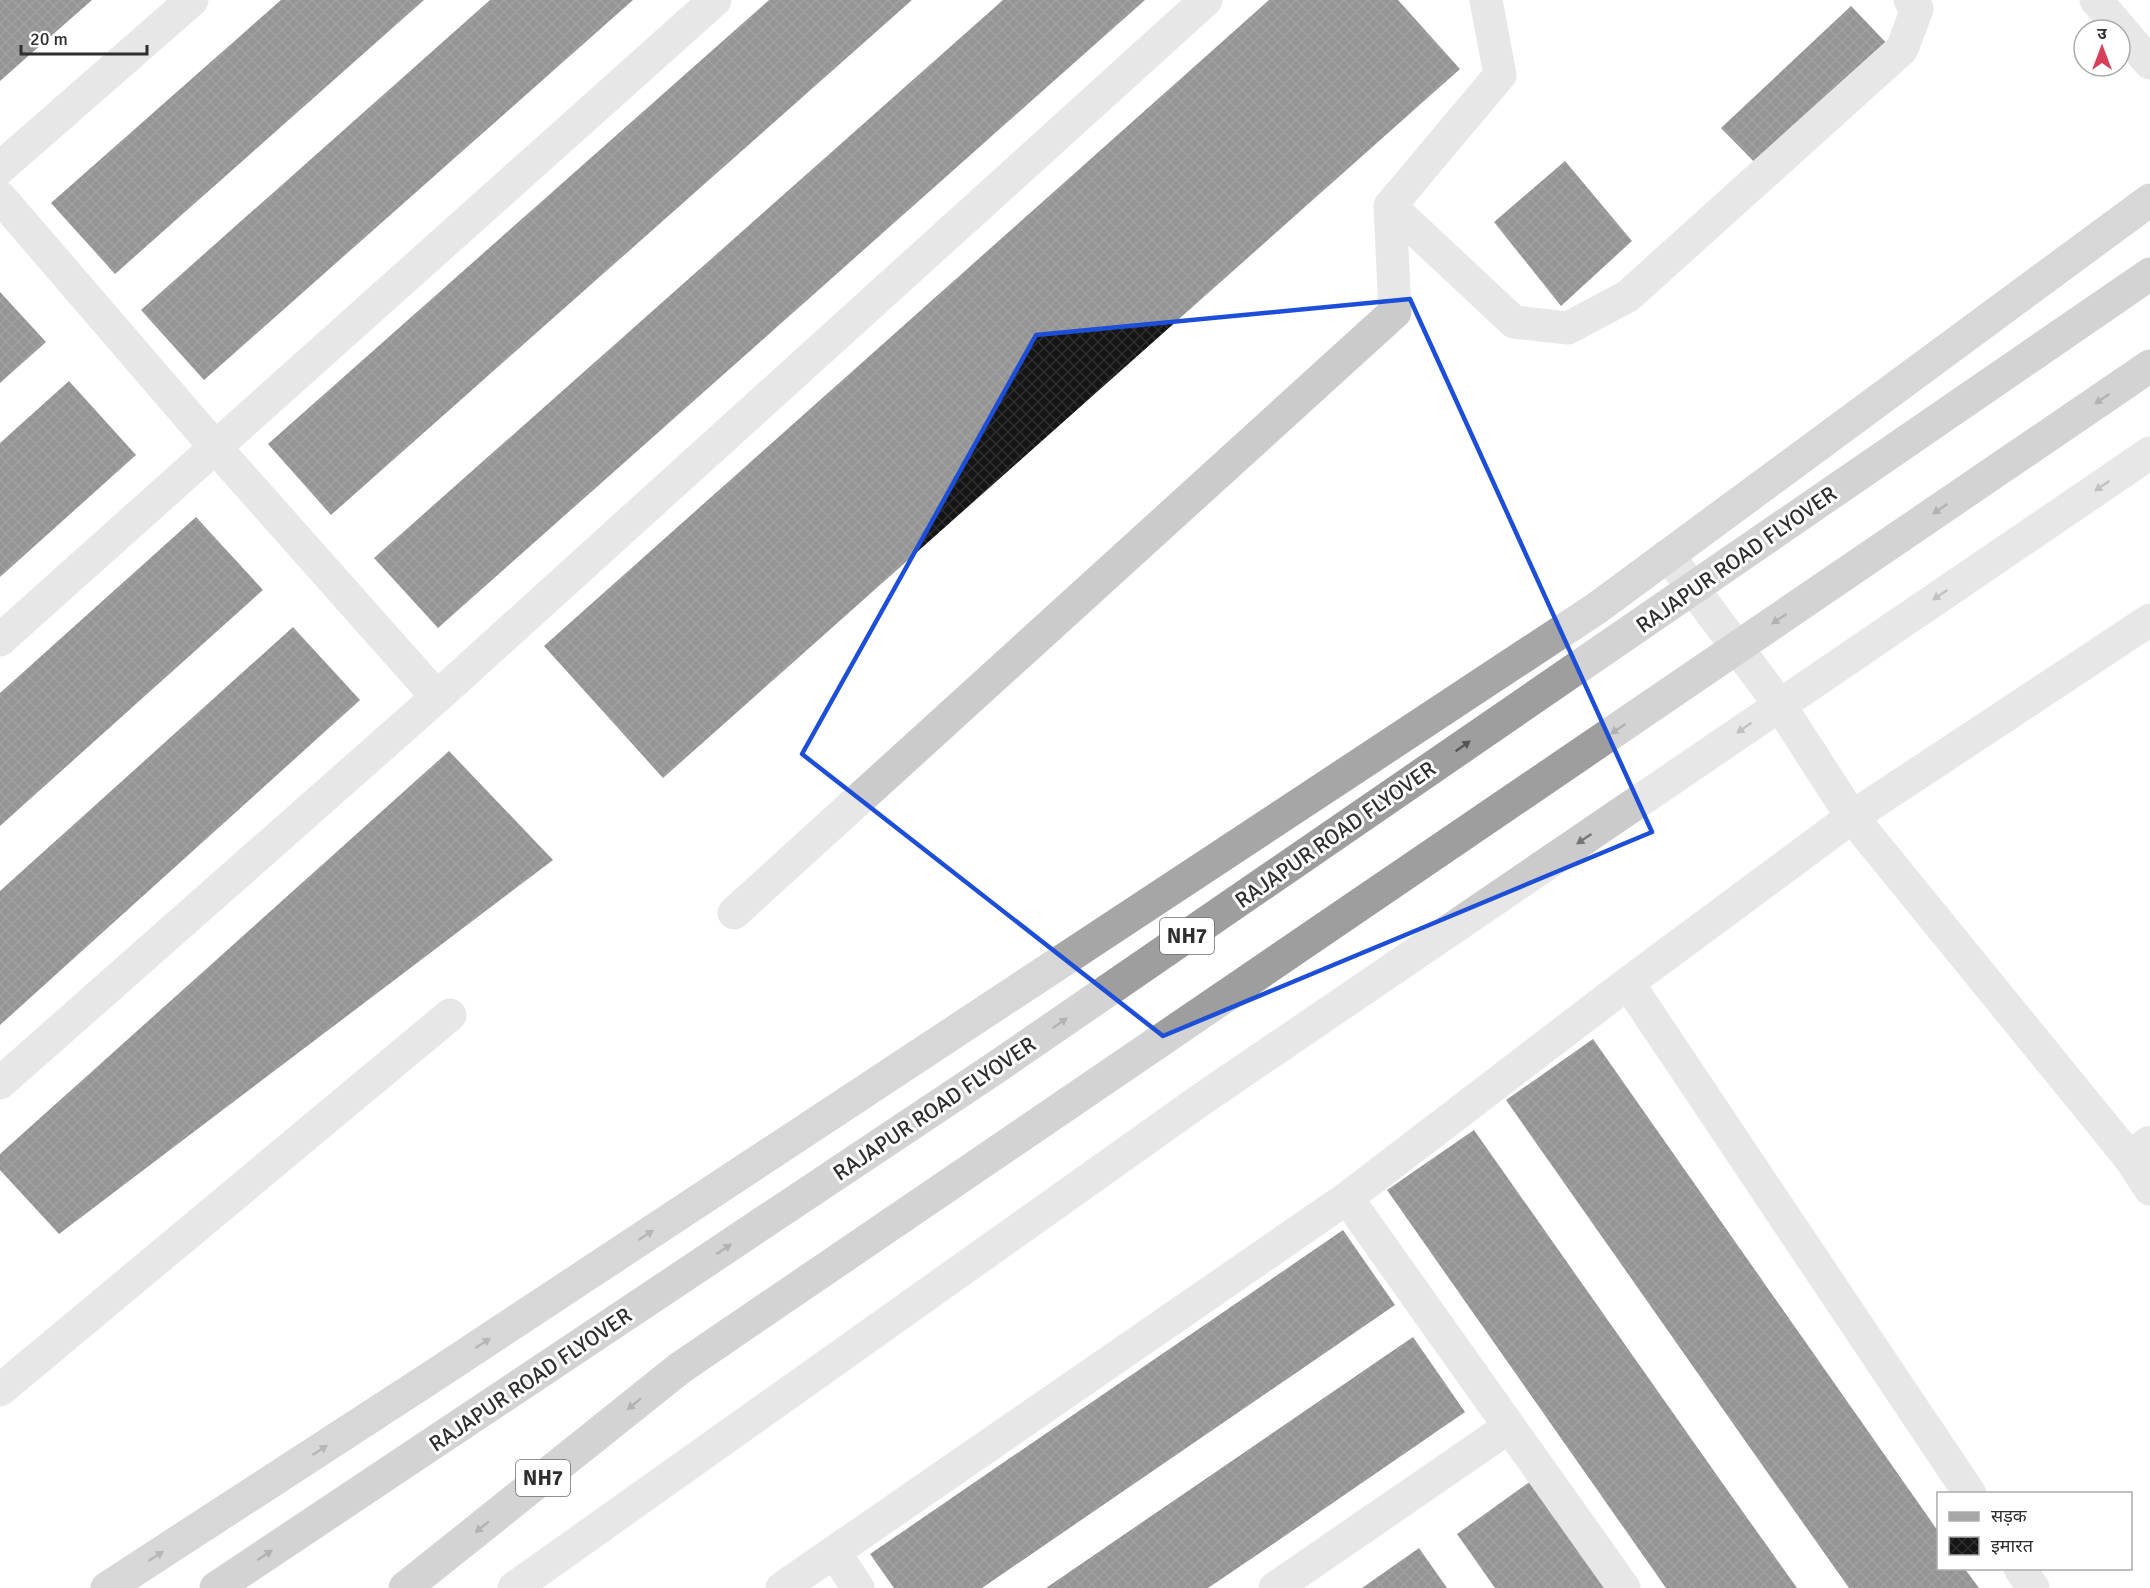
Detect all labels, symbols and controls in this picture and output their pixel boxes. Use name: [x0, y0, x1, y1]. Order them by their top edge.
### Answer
scale bar: [21, 18, 147, 56]
north arrow: [2072, 18, 2132, 78]
text: उ: [2097, 24, 2107, 44]
text: 20 m: [30, 28, 68, 50]
one-way arrow: [2094, 393, 2110, 405]
street label: RAJAPUR ROAD FLYOVER: [1631, 480, 1842, 639]
one-way arrow: [2094, 480, 2110, 492]
one-way arrow: [1933, 503, 1949, 515]
one-way arrow: [1933, 589, 1949, 601]
one-way arrow: [1772, 613, 1788, 625]
one-way arrow: [1737, 722, 1753, 734]
one-way arrow: [1610, 723, 1626, 734]
one-way arrow: [1455, 740, 1471, 752]
street label: RAJAPUR ROAD FLYOVER: [1230, 755, 1441, 914]
one-way arrow: [1576, 833, 1592, 844]
road number: NH7: [1160, 918, 1214, 954]
one-way arrow: [1052, 1017, 1068, 1029]
street label: RAJAPUR ROAD FLYOVER: [828, 1030, 1041, 1186]
one-way arrow: [637, 1230, 654, 1241]
one-way arrow: [716, 1244, 732, 1255]
street label: RAJAPUR ROAD FLYOVER: [424, 1301, 637, 1457]
one-way arrow: [475, 1338, 491, 1349]
one-way arrow: [626, 1398, 642, 1411]
one-way arrow: [312, 1444, 328, 1455]
road number: NH7: [516, 1460, 570, 1496]
legend: [1937, 1492, 2132, 1570]
text: सड़क: [1991, 1505, 2028, 1527]
one-way arrow: [474, 1520, 490, 1533]
text: इमारत: [1991, 1535, 2034, 1557]
one-way arrow: [148, 1550, 164, 1562]
one-way arrow: [257, 1550, 273, 1561]

